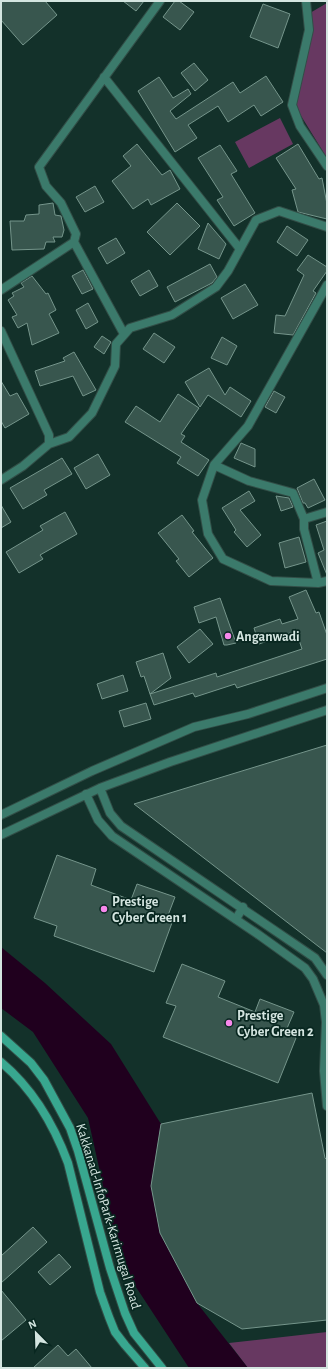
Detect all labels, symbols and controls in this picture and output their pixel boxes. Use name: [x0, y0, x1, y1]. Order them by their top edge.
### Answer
place label: Anganwadi: [236, 630, 300, 644]
marker: Anganwadi: [223, 631, 233, 641]
place label: Prestige Cyber Green 1: [112, 895, 187, 925]
marker: Prestige Cyber Green 1: [99, 904, 109, 914]
place label: Prestige Cyber Green 2: [237, 1009, 314, 1039]
marker: Prestige Cyber Green 2: [224, 1018, 234, 1028]
street label: Kakkanad-InfoPark-Karimugal Road: [73, 1122, 143, 1311]
north arrow: [16, 1313, 56, 1353]
text: N: [27, 1318, 38, 1331]

